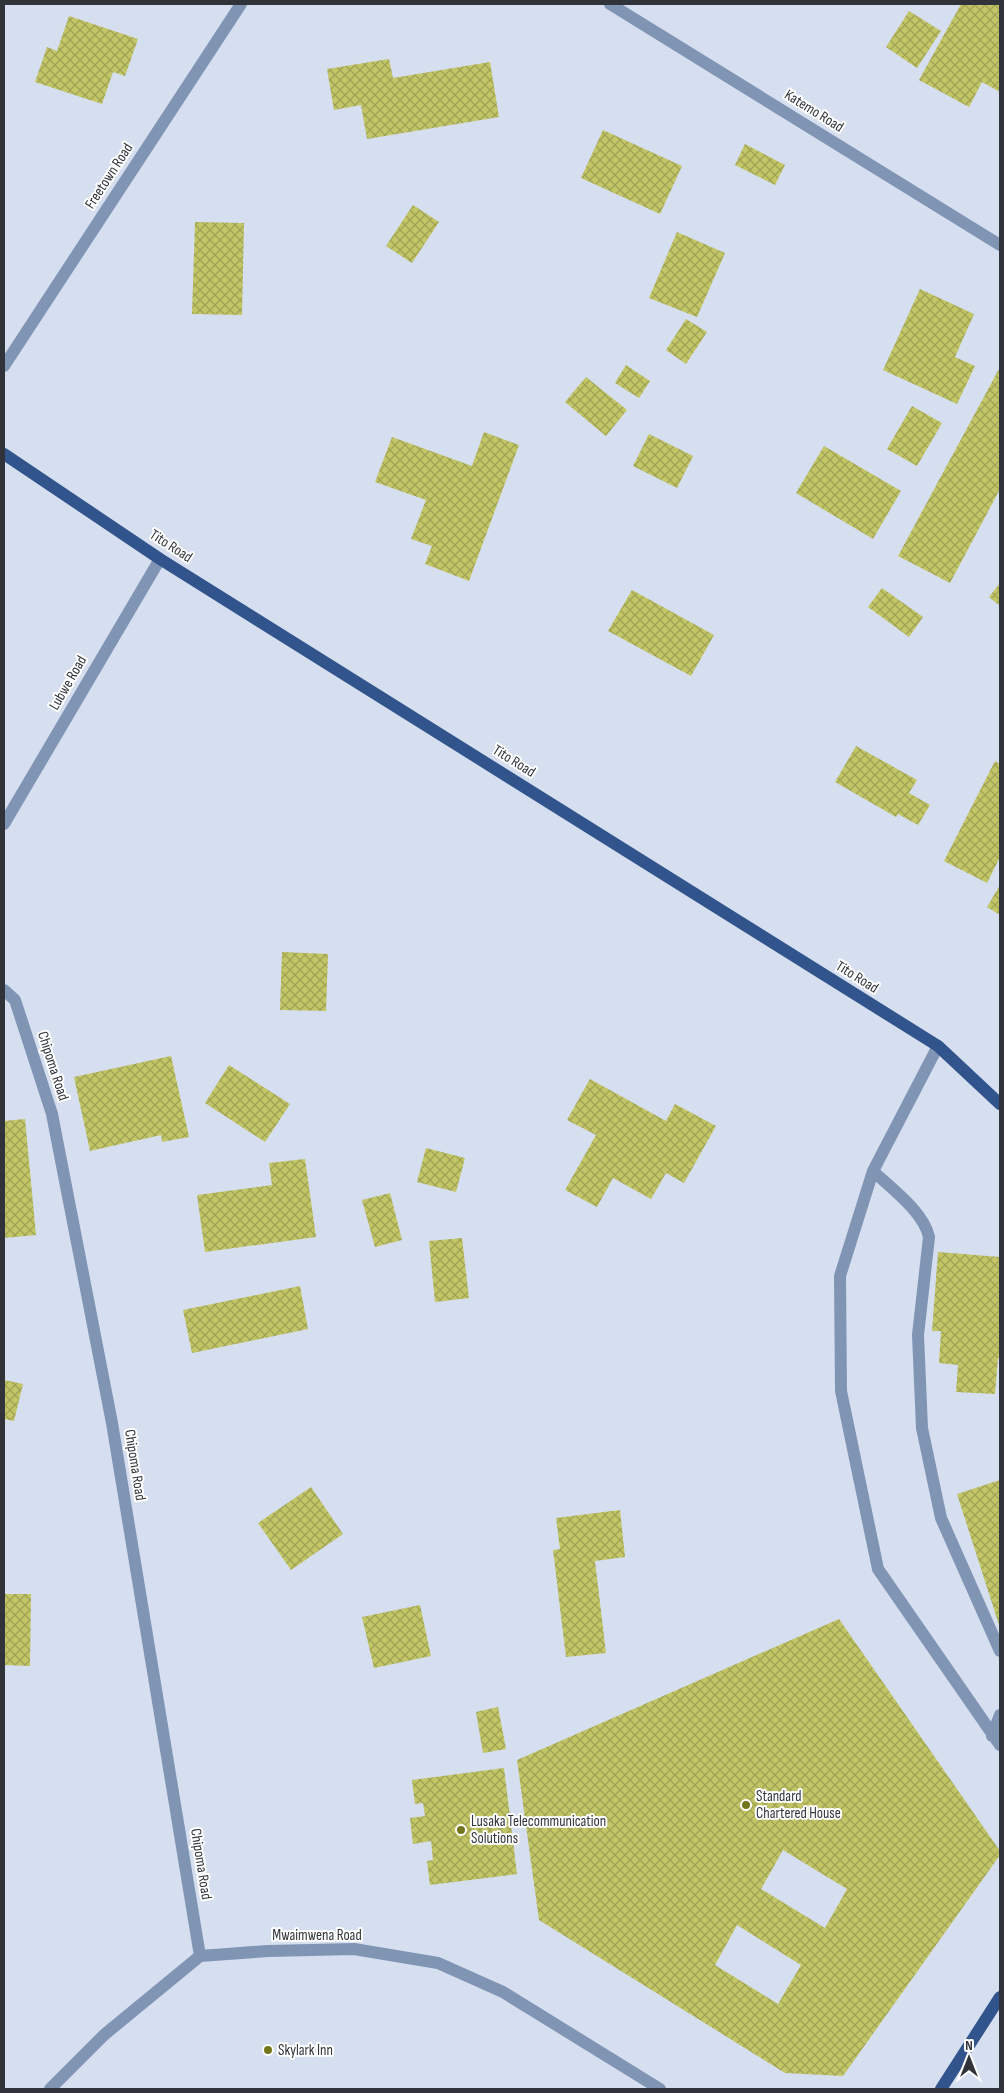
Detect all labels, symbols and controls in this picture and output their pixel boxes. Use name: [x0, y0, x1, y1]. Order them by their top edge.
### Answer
street label: Katemo Road: [781, 85, 847, 137]
street label: Freetown Road: [81, 140, 137, 212]
street label: Tito Road: [146, 525, 196, 567]
street label: Lubwe Road: [45, 652, 91, 714]
street label: Tito Road: [489, 741, 539, 781]
street label: Tito Road: [832, 957, 882, 997]
street label: Chipoma Road: [33, 1029, 73, 1103]
street label: Chipoma Road: [120, 1428, 150, 1502]
place label: Standard Chartered House: [756, 1787, 841, 1823]
marker: Standard Chartered House: [740, 1799, 752, 1811]
place label: Lusaka Telecommunication Solutions: [471, 1812, 606, 1848]
marker: Lusaka Telecommunication Solutions: [455, 1824, 467, 1836]
street label: Chipoma Road: [186, 1827, 216, 1901]
street label: Mwaimwena Road: [272, 1926, 362, 1945]
north arrow: [944, 2033, 994, 2083]
text: N: [965, 2037, 973, 2054]
place label: Skylark Inn: [278, 2041, 333, 2060]
marker: Skylark Inn: [262, 2044, 274, 2056]

